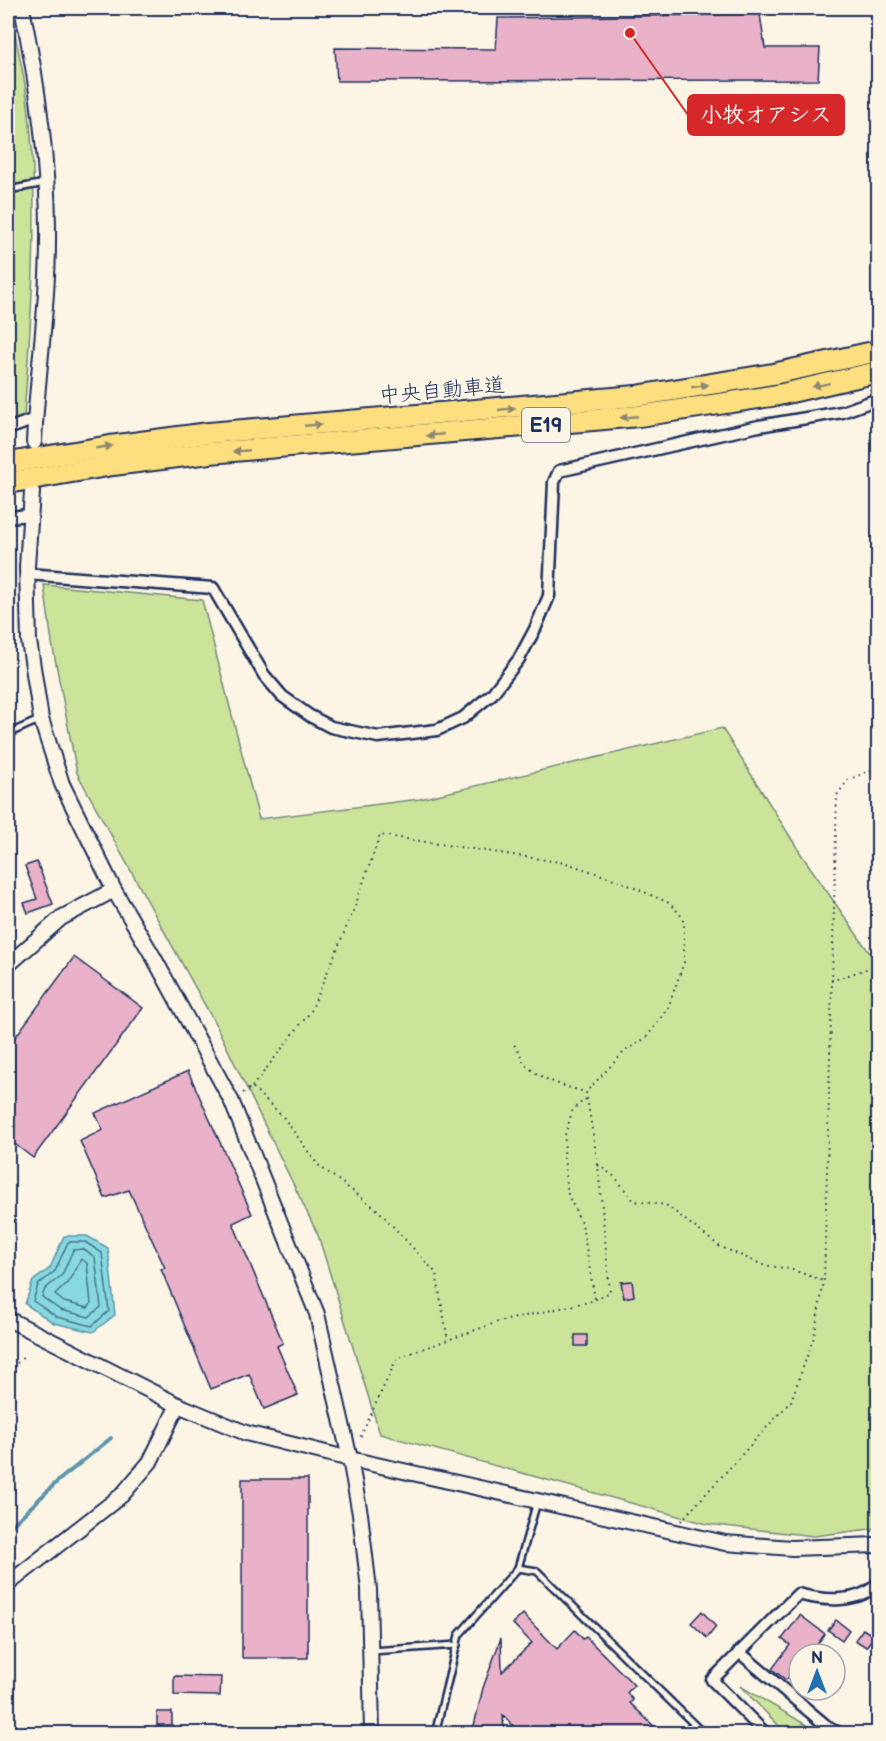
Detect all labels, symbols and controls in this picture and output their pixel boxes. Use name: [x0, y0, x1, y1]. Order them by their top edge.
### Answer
callout: 小牧オアシス: [688, 95, 844, 135]
text: 小牧オアシス: [700, 102, 832, 129]
street label: 中央自動車道: [378, 373, 506, 408]
one-way arrow: [691, 381, 710, 390]
one-way arrow: [812, 381, 831, 390]
one-way arrow: [497, 404, 516, 414]
road number: E19: [522, 408, 570, 442]
one-way arrow: [620, 412, 639, 422]
one-way arrow: [303, 420, 322, 430]
one-way arrow: [425, 430, 444, 440]
one-way arrow: [95, 442, 114, 451]
one-way arrow: [231, 446, 250, 456]
north arrow: [787, 1642, 847, 1702]
text: N: [811, 1649, 823, 1668]

